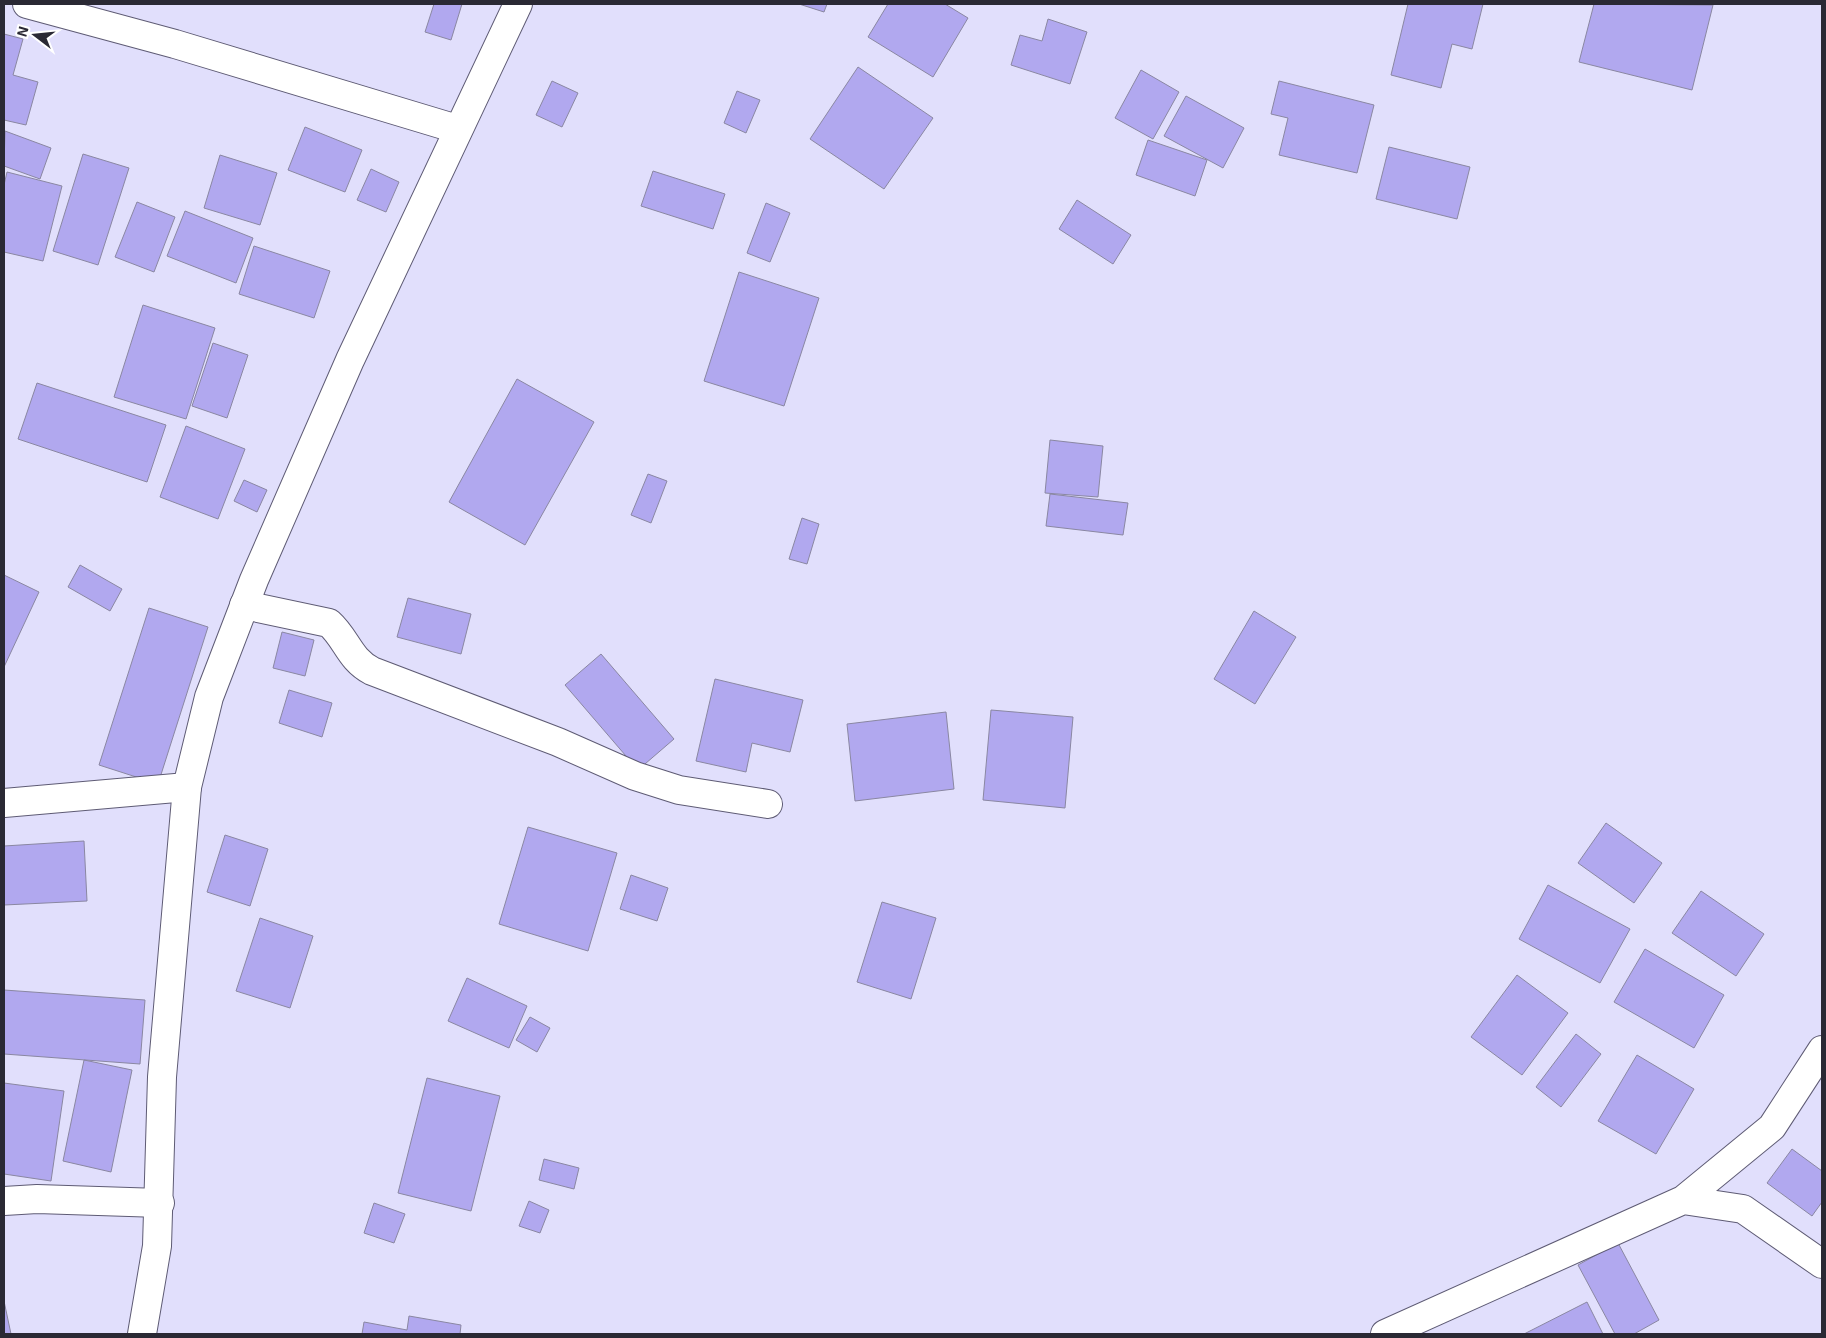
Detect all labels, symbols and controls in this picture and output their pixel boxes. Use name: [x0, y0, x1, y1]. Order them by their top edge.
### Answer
north arrow: [10, 10, 60, 60]
text: N: [12, 24, 32, 38]

